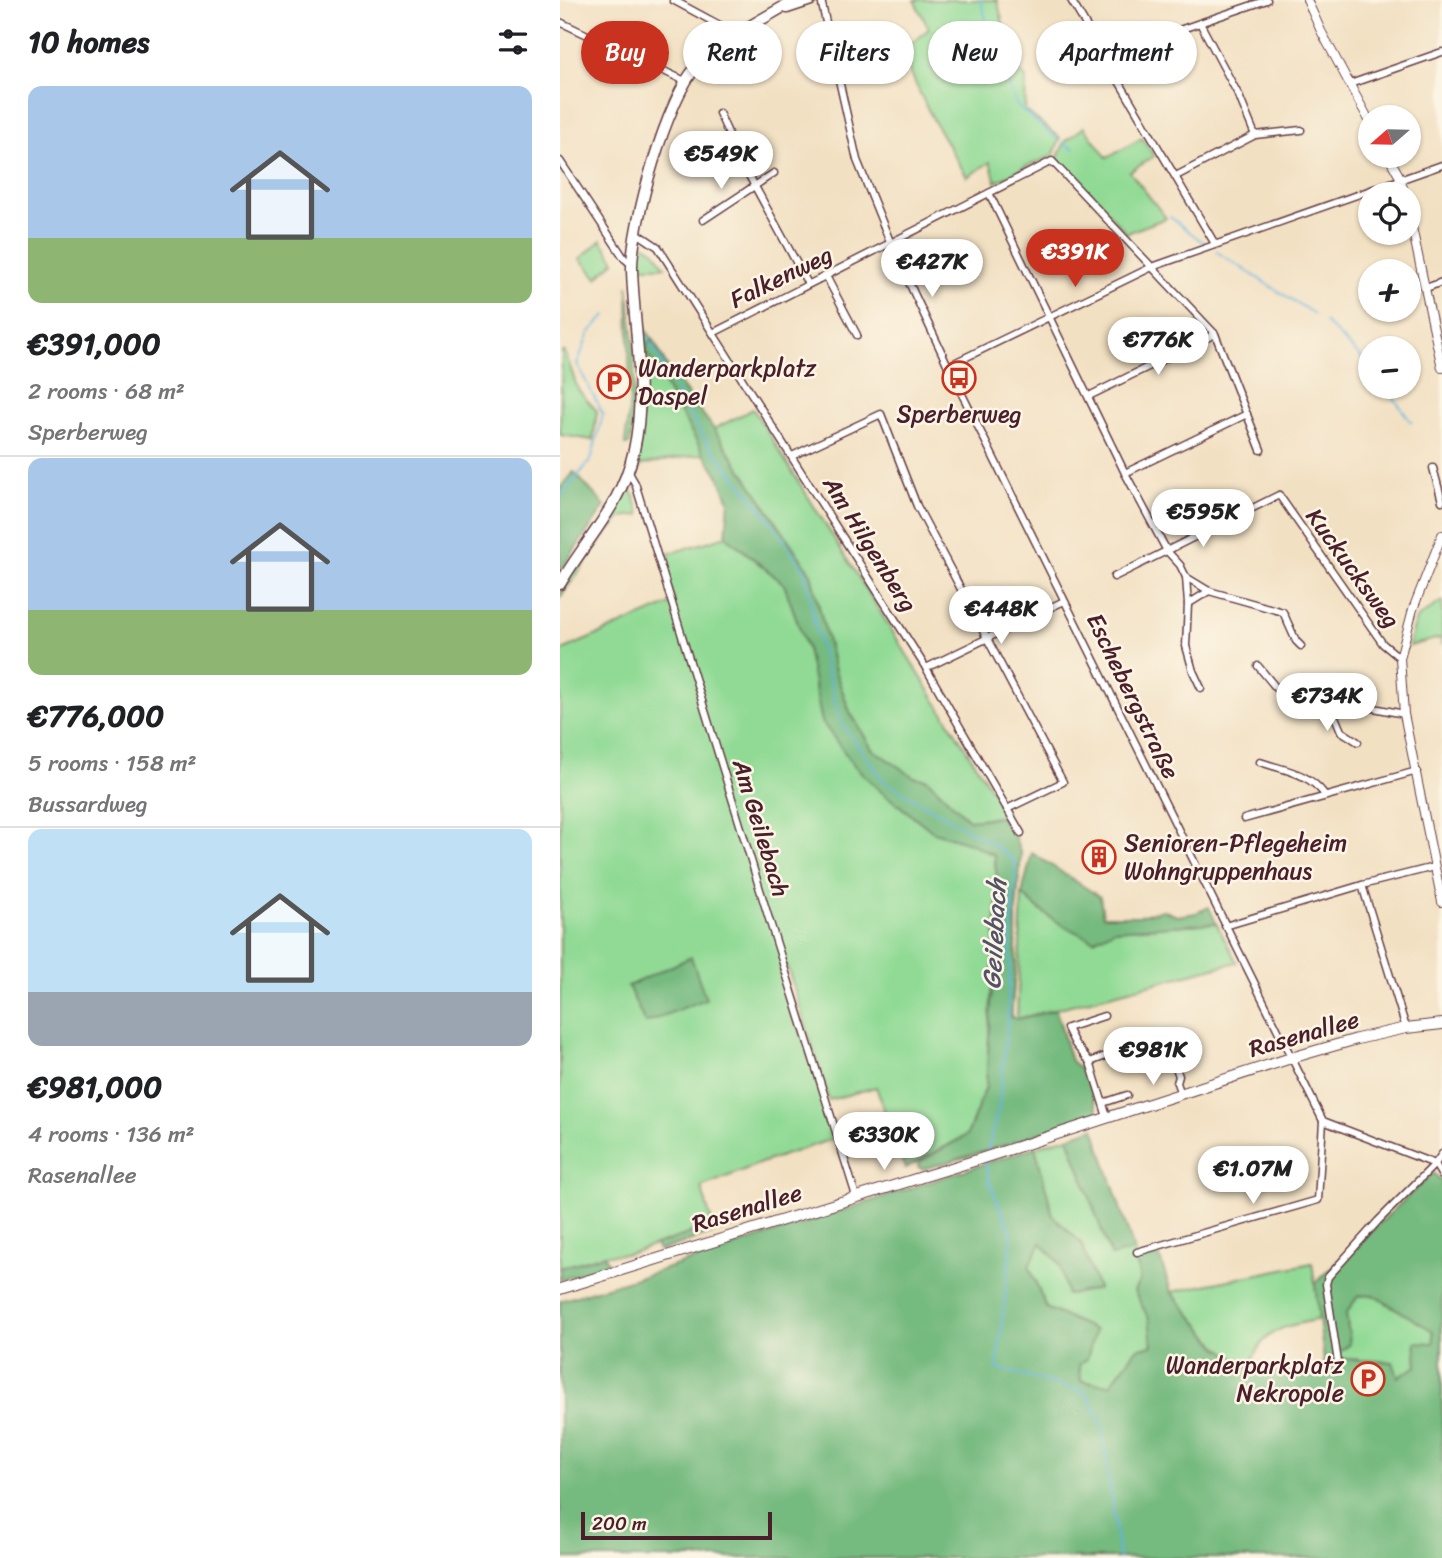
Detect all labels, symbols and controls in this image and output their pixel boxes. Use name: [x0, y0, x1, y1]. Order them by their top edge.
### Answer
text: 10 homes: [28, 15, 149, 69]
chip: Buy: [581, 21, 669, 84]
chip: Rent: [683, 21, 782, 84]
chip: Filters: [796, 21, 914, 84]
chip: New: [928, 21, 1022, 84]
chip: Apartment: [1036, 21, 1197, 84]
icon: filters: [494, 23, 532, 61]
north arrow: [1358, 105, 1421, 168]
map controls: [1358, 105, 1421, 399]
icon: home: [217, 132, 343, 258]
pin: €549K: [672, 132, 770, 191]
text: €549K: [685, 133, 757, 174]
button: locate: [1358, 182, 1421, 245]
pin: €391K: [1026, 230, 1124, 289]
text: €391K: [1042, 231, 1108, 272]
street label: Falkenweg: [722, 234, 840, 320]
pin: €427K: [883, 240, 981, 299]
text: €427K: [897, 241, 967, 282]
button: +: [1358, 259, 1421, 322]
text: €391,000: [28, 317, 161, 371]
pin: €776K: [1109, 318, 1207, 377]
text: €776K: [1124, 319, 1192, 360]
button: −: [1358, 336, 1421, 399]
place label: Wanderparkplatz Daspel: [638, 347, 817, 417]
bus stop icon: Sperberweg: [940, 359, 978, 397]
parking icon: Wanderparkplatz Daspel: [595, 363, 633, 401]
text: 2 rooms · 68 m²: [28, 371, 185, 412]
place label: Sperberweg: [896, 393, 1022, 435]
text: Sperberweg: [28, 412, 148, 453]
street label: Am Hilgenberg: [811, 466, 929, 621]
pin: €595K: [1154, 490, 1252, 549]
text: €595K: [1167, 491, 1239, 532]
street label: Kuckucksweg: [1295, 499, 1411, 637]
icon: home: [217, 504, 343, 630]
pin: €448K: [952, 586, 1050, 646]
text: €448K: [965, 588, 1037, 629]
street label: Eschebergstraße: [1074, 605, 1192, 787]
pin: €734K: [1278, 674, 1376, 733]
text: €734K: [1292, 675, 1362, 716]
text: €776,000: [28, 689, 164, 743]
text: 5 rooms · 158 m²: [28, 743, 197, 784]
street label: Am Geilebach: [720, 753, 802, 902]
text: Bussardweg: [28, 784, 148, 825]
place label: Senioren-Pflegeheim Wohngruppenhaus: [1124, 822, 1347, 892]
building icon: Senioren-Pflegeheim Wohngruppenhaus: [1080, 838, 1118, 876]
icon: home: [217, 875, 343, 1001]
water label: Geilebach: [968, 875, 1020, 990]
street label: Rasenallee: [1244, 998, 1364, 1070]
pin: €981K: [1104, 1028, 1202, 1087]
text: €981K: [1119, 1029, 1187, 1070]
text: €981,000: [28, 1060, 162, 1114]
pin: €330K: [835, 1112, 933, 1172]
text: 4 rooms · 136 m²: [28, 1114, 195, 1155]
text: €330K: [849, 1114, 919, 1155]
pin: €1.07M: [1196, 1146, 1310, 1206]
text: €1.07M: [1214, 1148, 1292, 1189]
text: Rasenallee: [28, 1155, 137, 1196]
street label: Rasenallee: [687, 1171, 807, 1245]
place label: Wanderparkplatz Nekropole: [1166, 1344, 1345, 1414]
parking icon: Wanderparkplatz Nekropole: [1349, 1360, 1387, 1398]
text: 200 m: [592, 1507, 647, 1540]
scale bar: [581, 1509, 772, 1541]

